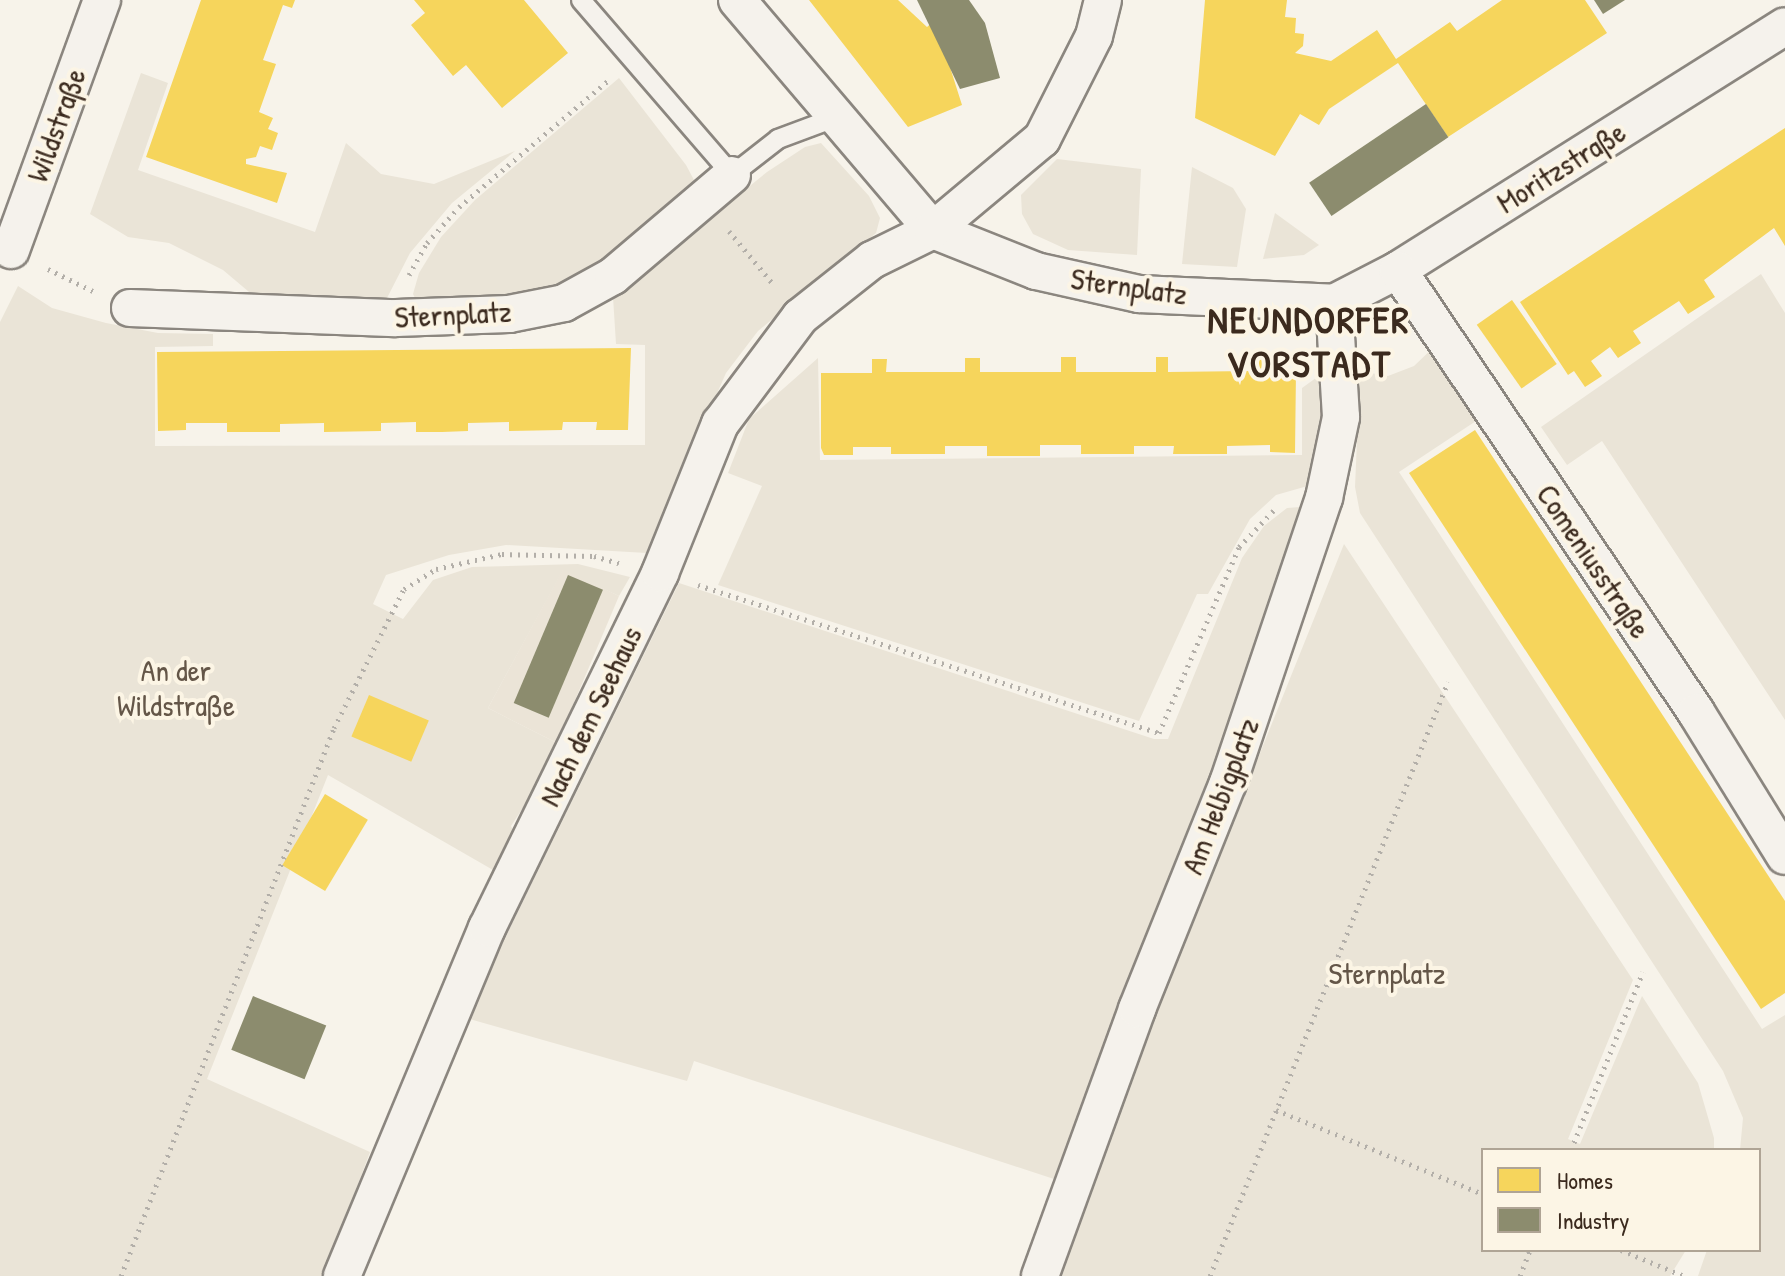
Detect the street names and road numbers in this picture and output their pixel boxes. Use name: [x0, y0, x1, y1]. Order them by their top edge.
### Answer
street label: Wildstraße: [19, 63, 93, 187]
street label: Moritzstraße: [1490, 113, 1632, 221]
street label: Sternplatz: [1069, 260, 1189, 312]
street label: Sternplatz: [394, 293, 512, 335]
street label: Comeniusstraße: [1529, 477, 1659, 645]
street label: Nach dem Seehaus: [531, 620, 649, 812]
street label: Am Helbigplatz: [1174, 713, 1266, 879]

